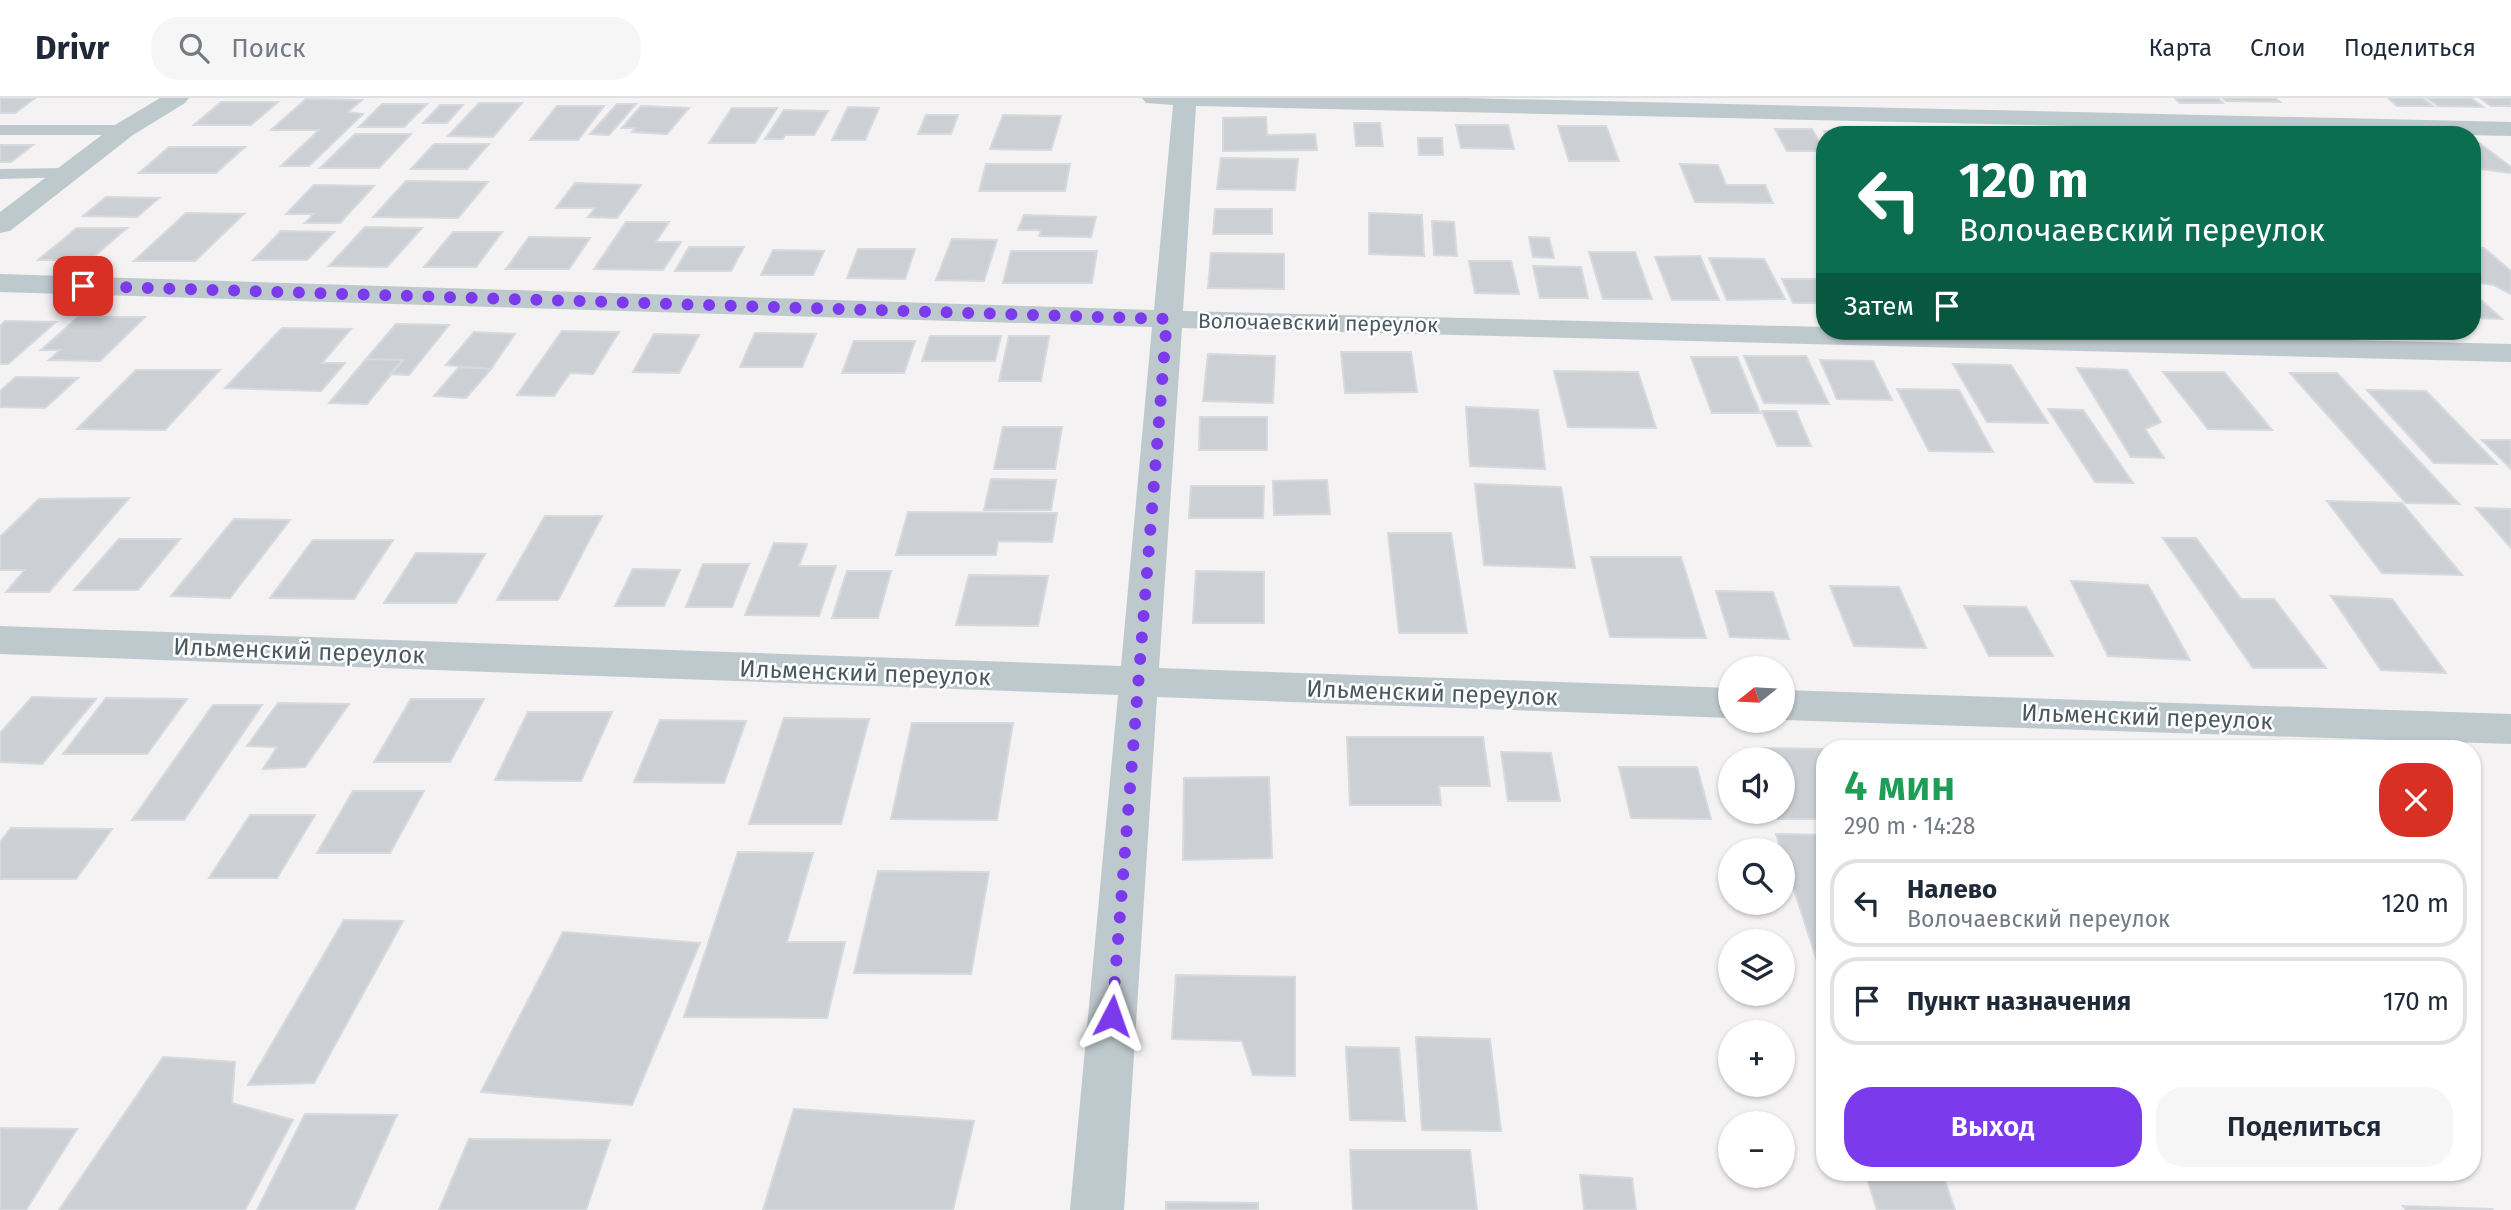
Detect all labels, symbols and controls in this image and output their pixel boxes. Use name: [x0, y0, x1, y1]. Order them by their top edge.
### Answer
search box: [151, 17, 641, 80]
text: Drivr: [35, 28, 109, 68]
icon: search: [175, 29, 213, 67]
text: Поиск: [231, 33, 305, 64]
text: Карта: [2148, 34, 2212, 62]
text: Слои: [2250, 34, 2306, 62]
text: Поделиться: [2344, 34, 2476, 62]
text: 120 m: [1959, 151, 2089, 210]
icon: left: [1844, 154, 1935, 245]
text: Волочаевский переулок: [1959, 211, 2325, 249]
pin: [53, 256, 113, 316]
icon: arrive: [64, 267, 102, 305]
icon: arrive: [1928, 287, 1966, 325]
text: Затем: [1844, 291, 1914, 322]
street label: Волочаевский переулок: [1198, 308, 1438, 338]
street label: Ильменский переулок: [173, 633, 426, 669]
street label: Ильменский переулок: [739, 655, 992, 691]
north arrow: [1718, 656, 1796, 733]
map controls: [1718, 656, 1795, 1188]
street label: Ильменский переулок: [1306, 675, 1559, 711]
street label: Ильменский переулок: [2021, 699, 2274, 735]
button: sound: [1718, 747, 1795, 824]
text: 4 мин: [1844, 761, 1955, 811]
button: close: [2379, 763, 2453, 837]
text: 290 m · 14:28: [1844, 812, 1975, 840]
button: search: [1718, 838, 1795, 915]
text: Налево: [1907, 874, 1997, 905]
icon: left: [1848, 884, 1886, 922]
text: 120 m: [2381, 888, 2449, 919]
text: Волочаевский переулок: [1907, 905, 2170, 933]
button: layers: [1718, 929, 1795, 1006]
position arrow: [1075, 979, 1149, 1053]
icon: arrive: [1848, 982, 1886, 1020]
text: Пункт назначения: [1907, 986, 2131, 1017]
text: 170 m: [2383, 986, 2449, 1017]
button: +: [1718, 1020, 1795, 1097]
button: Выход: [1844, 1087, 2142, 1167]
button: Поделиться: [2156, 1087, 2453, 1167]
button: −: [1718, 1111, 1795, 1188]

